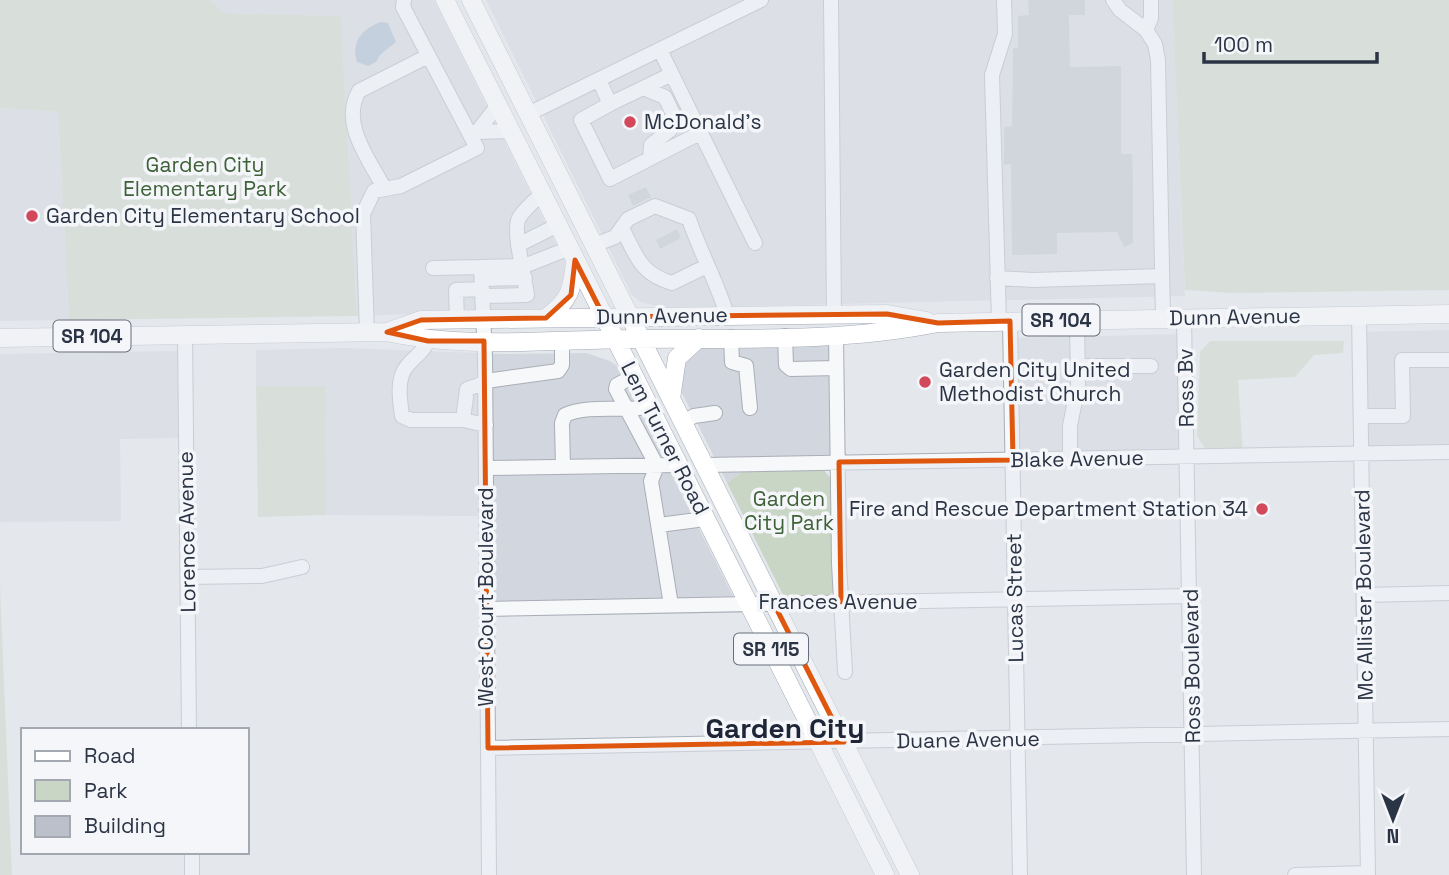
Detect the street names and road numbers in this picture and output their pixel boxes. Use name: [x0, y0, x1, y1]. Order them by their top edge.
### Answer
street label: Dunn Avenue: [596, 301, 728, 330]
street label: Dunn Avenue: [1169, 302, 1301, 331]
road number: SR 104: [1023, 304, 1100, 336]
road number: SR 104: [54, 320, 130, 352]
street label: Ross Bv: [1171, 348, 1200, 428]
street label: Lem Turner Road: [615, 357, 716, 519]
street label: Blake Avenue: [1010, 444, 1144, 473]
street label: Lorence Avenue: [172, 451, 201, 613]
street label: West Court Boulevard: [472, 487, 499, 707]
street label: Mc Allister Boulevard: [1348, 489, 1379, 701]
street label: Lucas Street: [1000, 533, 1029, 663]
street label: Frances Avenue: [758, 588, 918, 615]
street label: Ross Boulevard: [1177, 588, 1206, 744]
road number: SR 115: [734, 634, 808, 664]
street label: Duane Avenue: [896, 725, 1040, 754]

